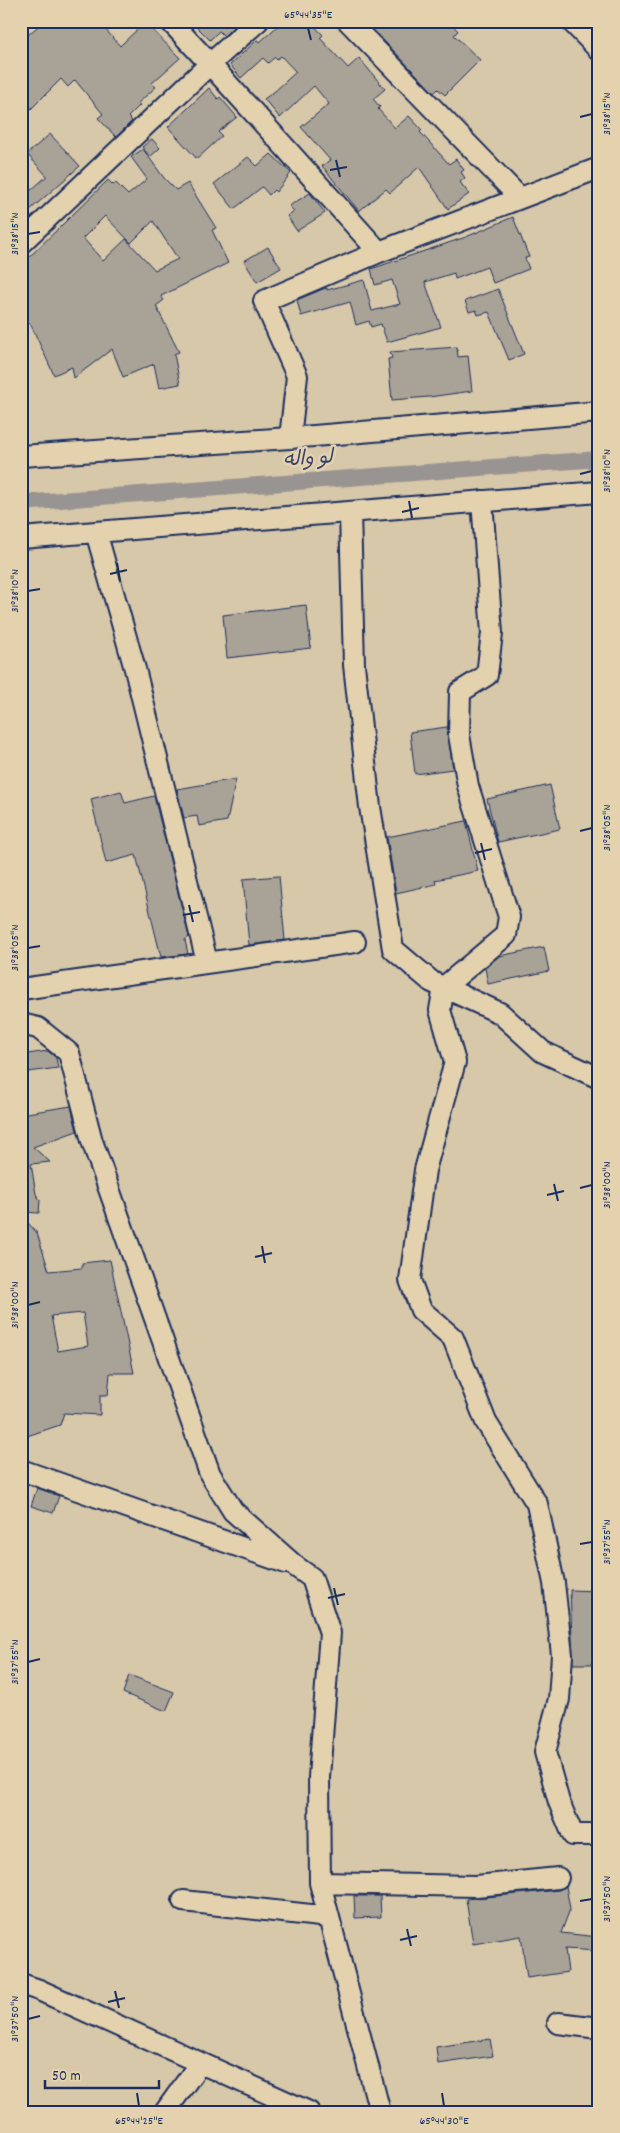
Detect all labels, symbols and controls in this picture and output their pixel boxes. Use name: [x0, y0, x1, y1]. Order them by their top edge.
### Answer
text: 65°44'35"E: [284, 7, 333, 24]
text: 31°38'15"N: [599, 93, 616, 135]
text: 31°38'15"N: [7, 213, 24, 255]
water label: لو واله: [282, 444, 336, 476]
text: 31°38'10"N: [599, 449, 616, 493]
text: 31°38'10"N: [7, 569, 24, 613]
text: 31°38'05"N: [599, 805, 616, 851]
text: 31°38'05"N: [7, 925, 24, 971]
text: 31°38'00"N: [599, 1161, 616, 1209]
text: 31°38'00"N: [7, 1281, 24, 1329]
text: 31°37'55"N: [599, 1519, 616, 1565]
text: 31°37'55"N: [7, 1639, 24, 1685]
text: 31°37'50"N: [599, 1876, 616, 1922]
text: 31°37'50"N: [7, 1996, 24, 2042]
scale bar: [45, 2058, 159, 2090]
text: 50 m: [52, 2066, 81, 2088]
text: 65°44'25"E: [115, 2113, 164, 2130]
text: 65°44'30"E: [419, 2113, 469, 2130]

